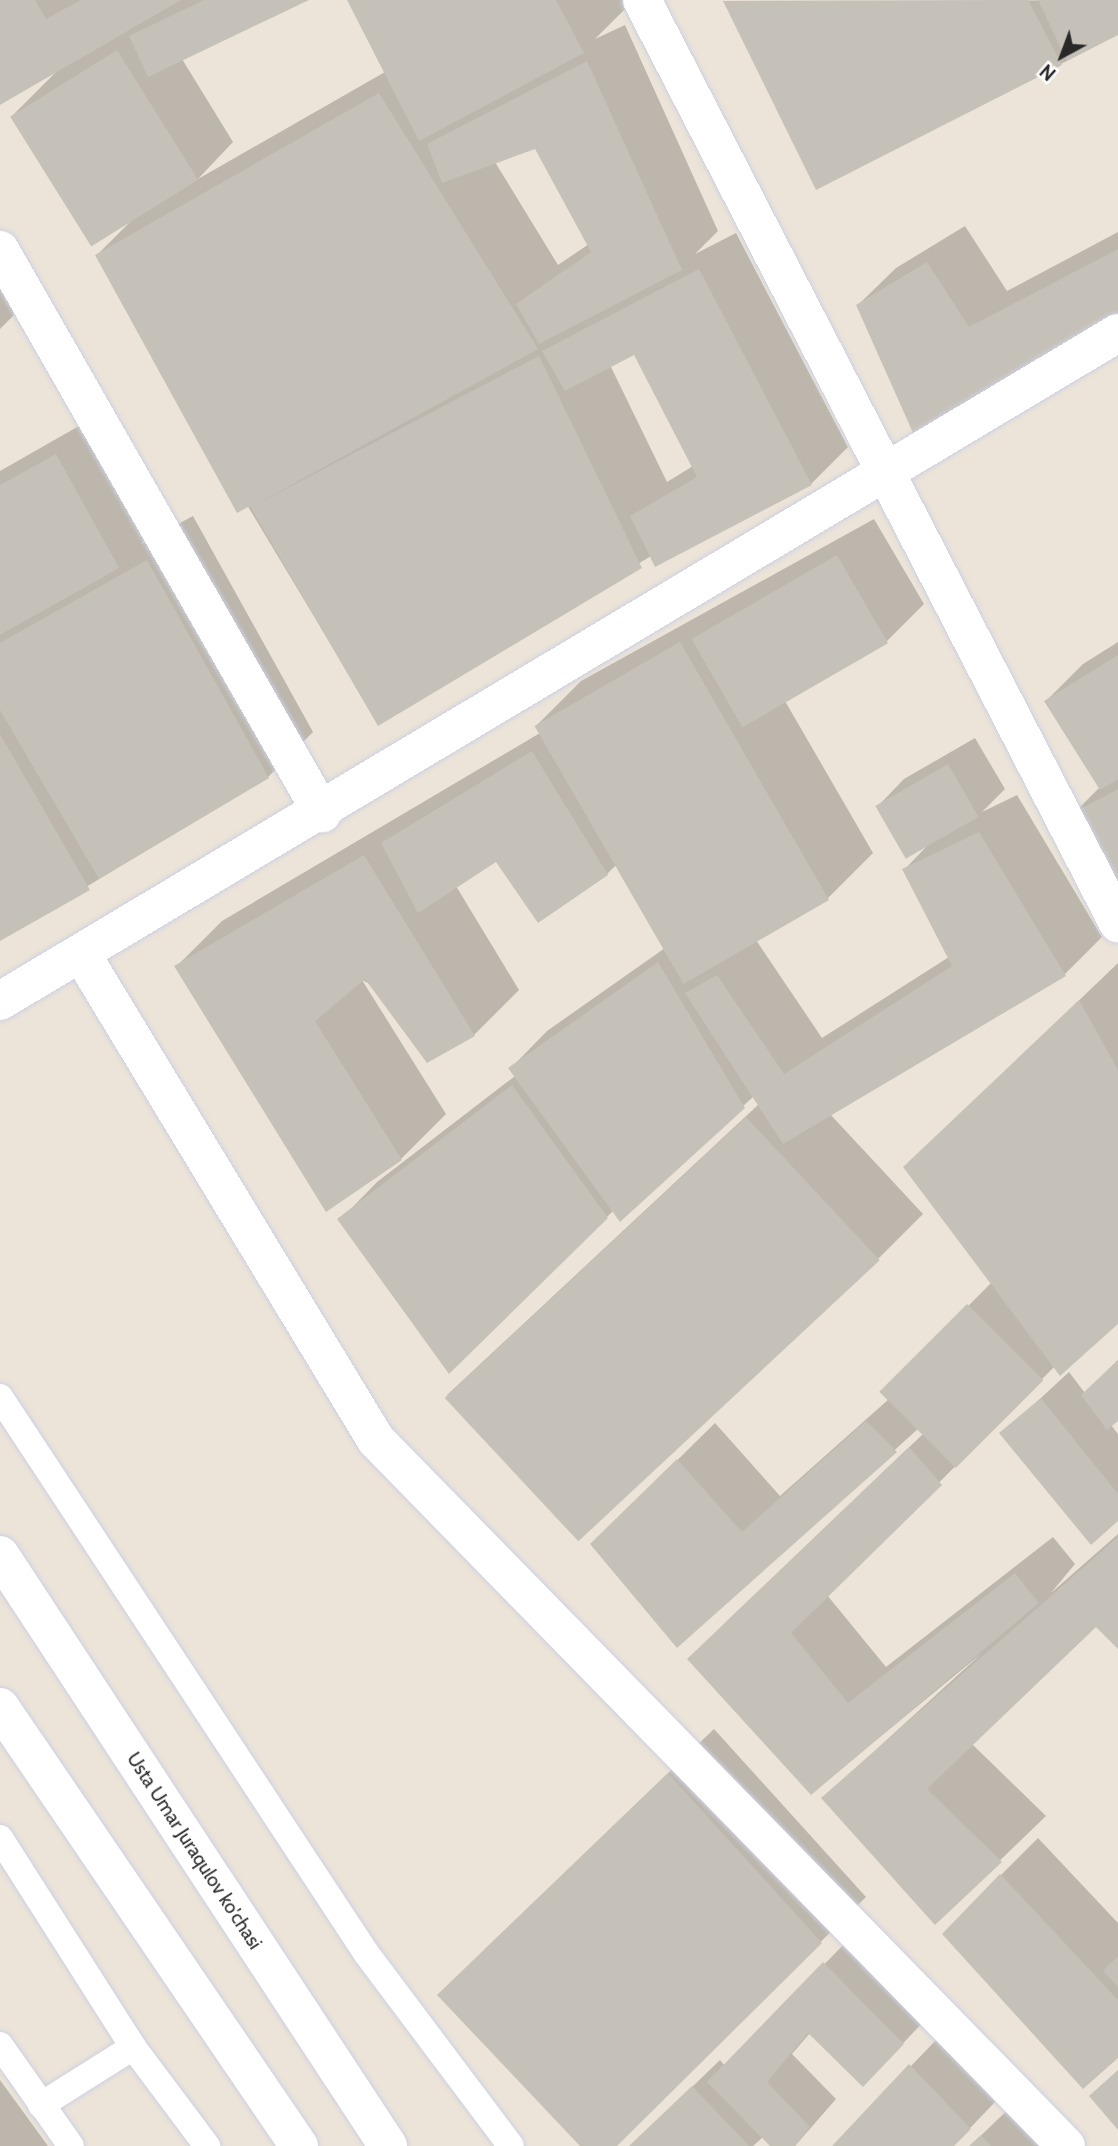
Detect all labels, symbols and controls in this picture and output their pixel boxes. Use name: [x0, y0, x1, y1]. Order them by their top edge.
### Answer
north arrow: [1027, 21, 1097, 91]
text: N: [1035, 59, 1061, 85]
street label: Usta Umar Juraqulov ko'chasi: [122, 1748, 266, 1954]

